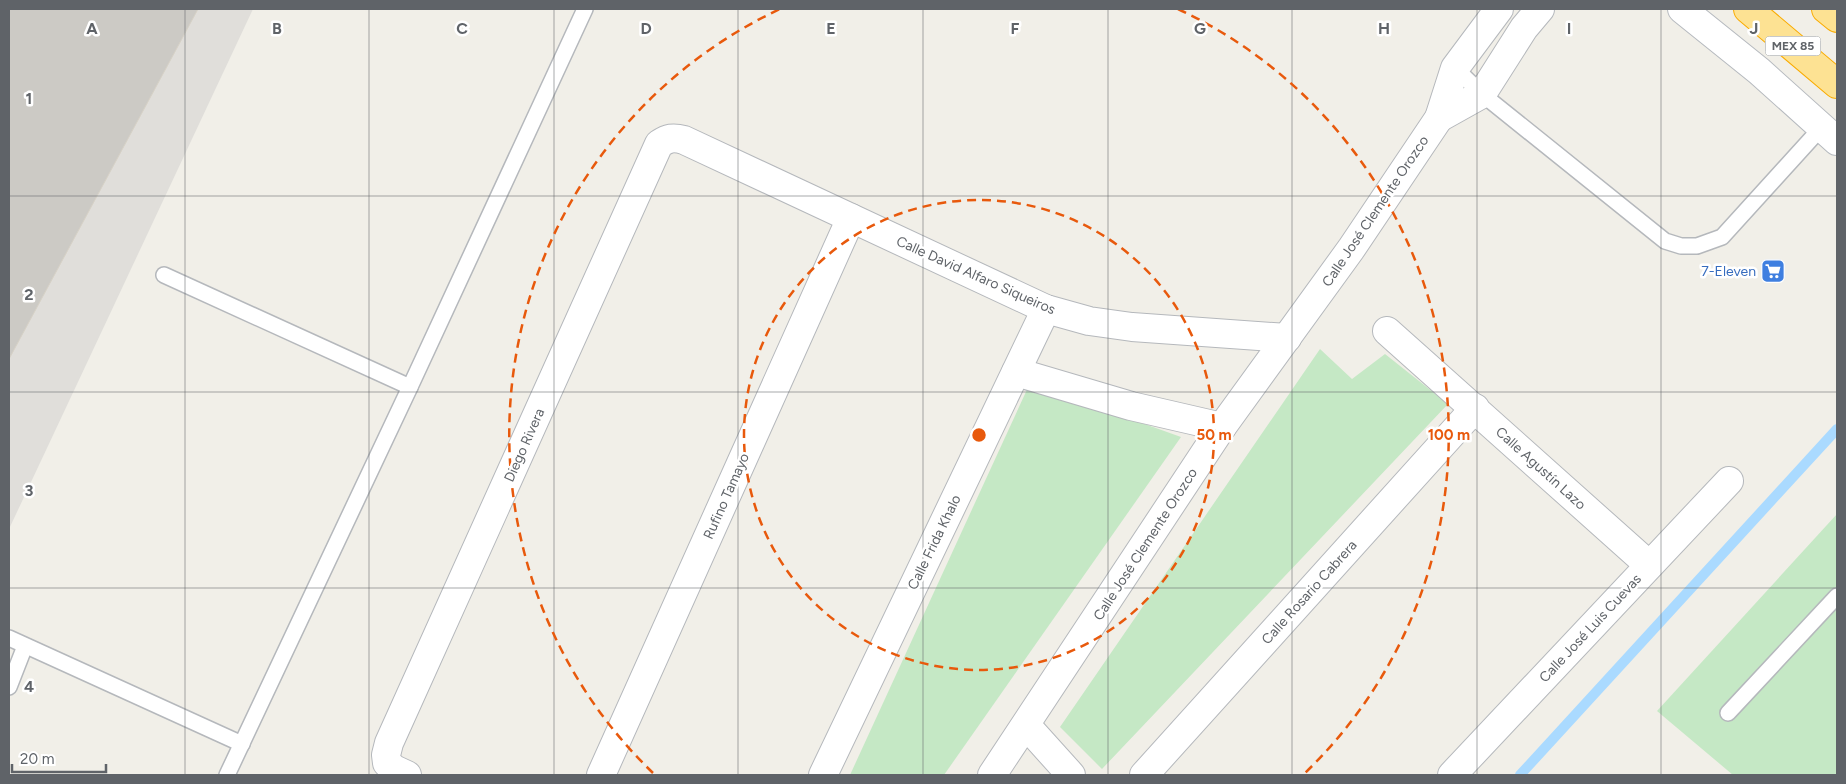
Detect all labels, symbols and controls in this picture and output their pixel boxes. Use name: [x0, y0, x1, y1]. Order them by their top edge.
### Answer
text: A: [86, 19, 98, 38]
text: B: [272, 19, 282, 38]
text: C: [456, 19, 468, 38]
text: D: [640, 19, 652, 38]
text: E: [826, 19, 836, 38]
text: F: [1011, 19, 1020, 38]
text: G: [1194, 19, 1206, 38]
text: H: [1378, 19, 1390, 38]
text: I: [1567, 19, 1571, 38]
text: J: [1750, 19, 1758, 38]
road number: MEX 85: [1766, 36, 1820, 56]
text: 1: [26, 89, 32, 108]
street label: Calle José Clemente Orozco: [1319, 133, 1432, 290]
street label: Calle David Alfaro Siqueiros: [894, 233, 1058, 318]
supermarket icon: 7-Eleven: [1760, 258, 1786, 284]
place label: 7-Eleven: [1701, 263, 1756, 280]
text: 2: [24, 285, 34, 304]
street label: Diego Rivera: [501, 406, 548, 485]
street label: Calle Agustín Lazo: [1492, 423, 1589, 513]
centre of rings: [970, 426, 988, 444]
text: 50 m: [1196, 426, 1232, 444]
text: 100 m: [1428, 426, 1470, 444]
street label: Rufino Tamayo: [700, 450, 753, 542]
street label: Calle José Clemente Orozco: [1090, 465, 1201, 624]
text: 3: [25, 481, 34, 500]
street label: Calle Frida Khalo: [904, 492, 965, 592]
street label: Calle Rosario Cabrera: [1258, 537, 1361, 648]
street label: Calle José Luis Cuevas: [1536, 571, 1645, 686]
text: 4: [24, 677, 34, 696]
scale bar: [12, 742, 106, 774]
text: 20 m: [20, 750, 54, 768]

